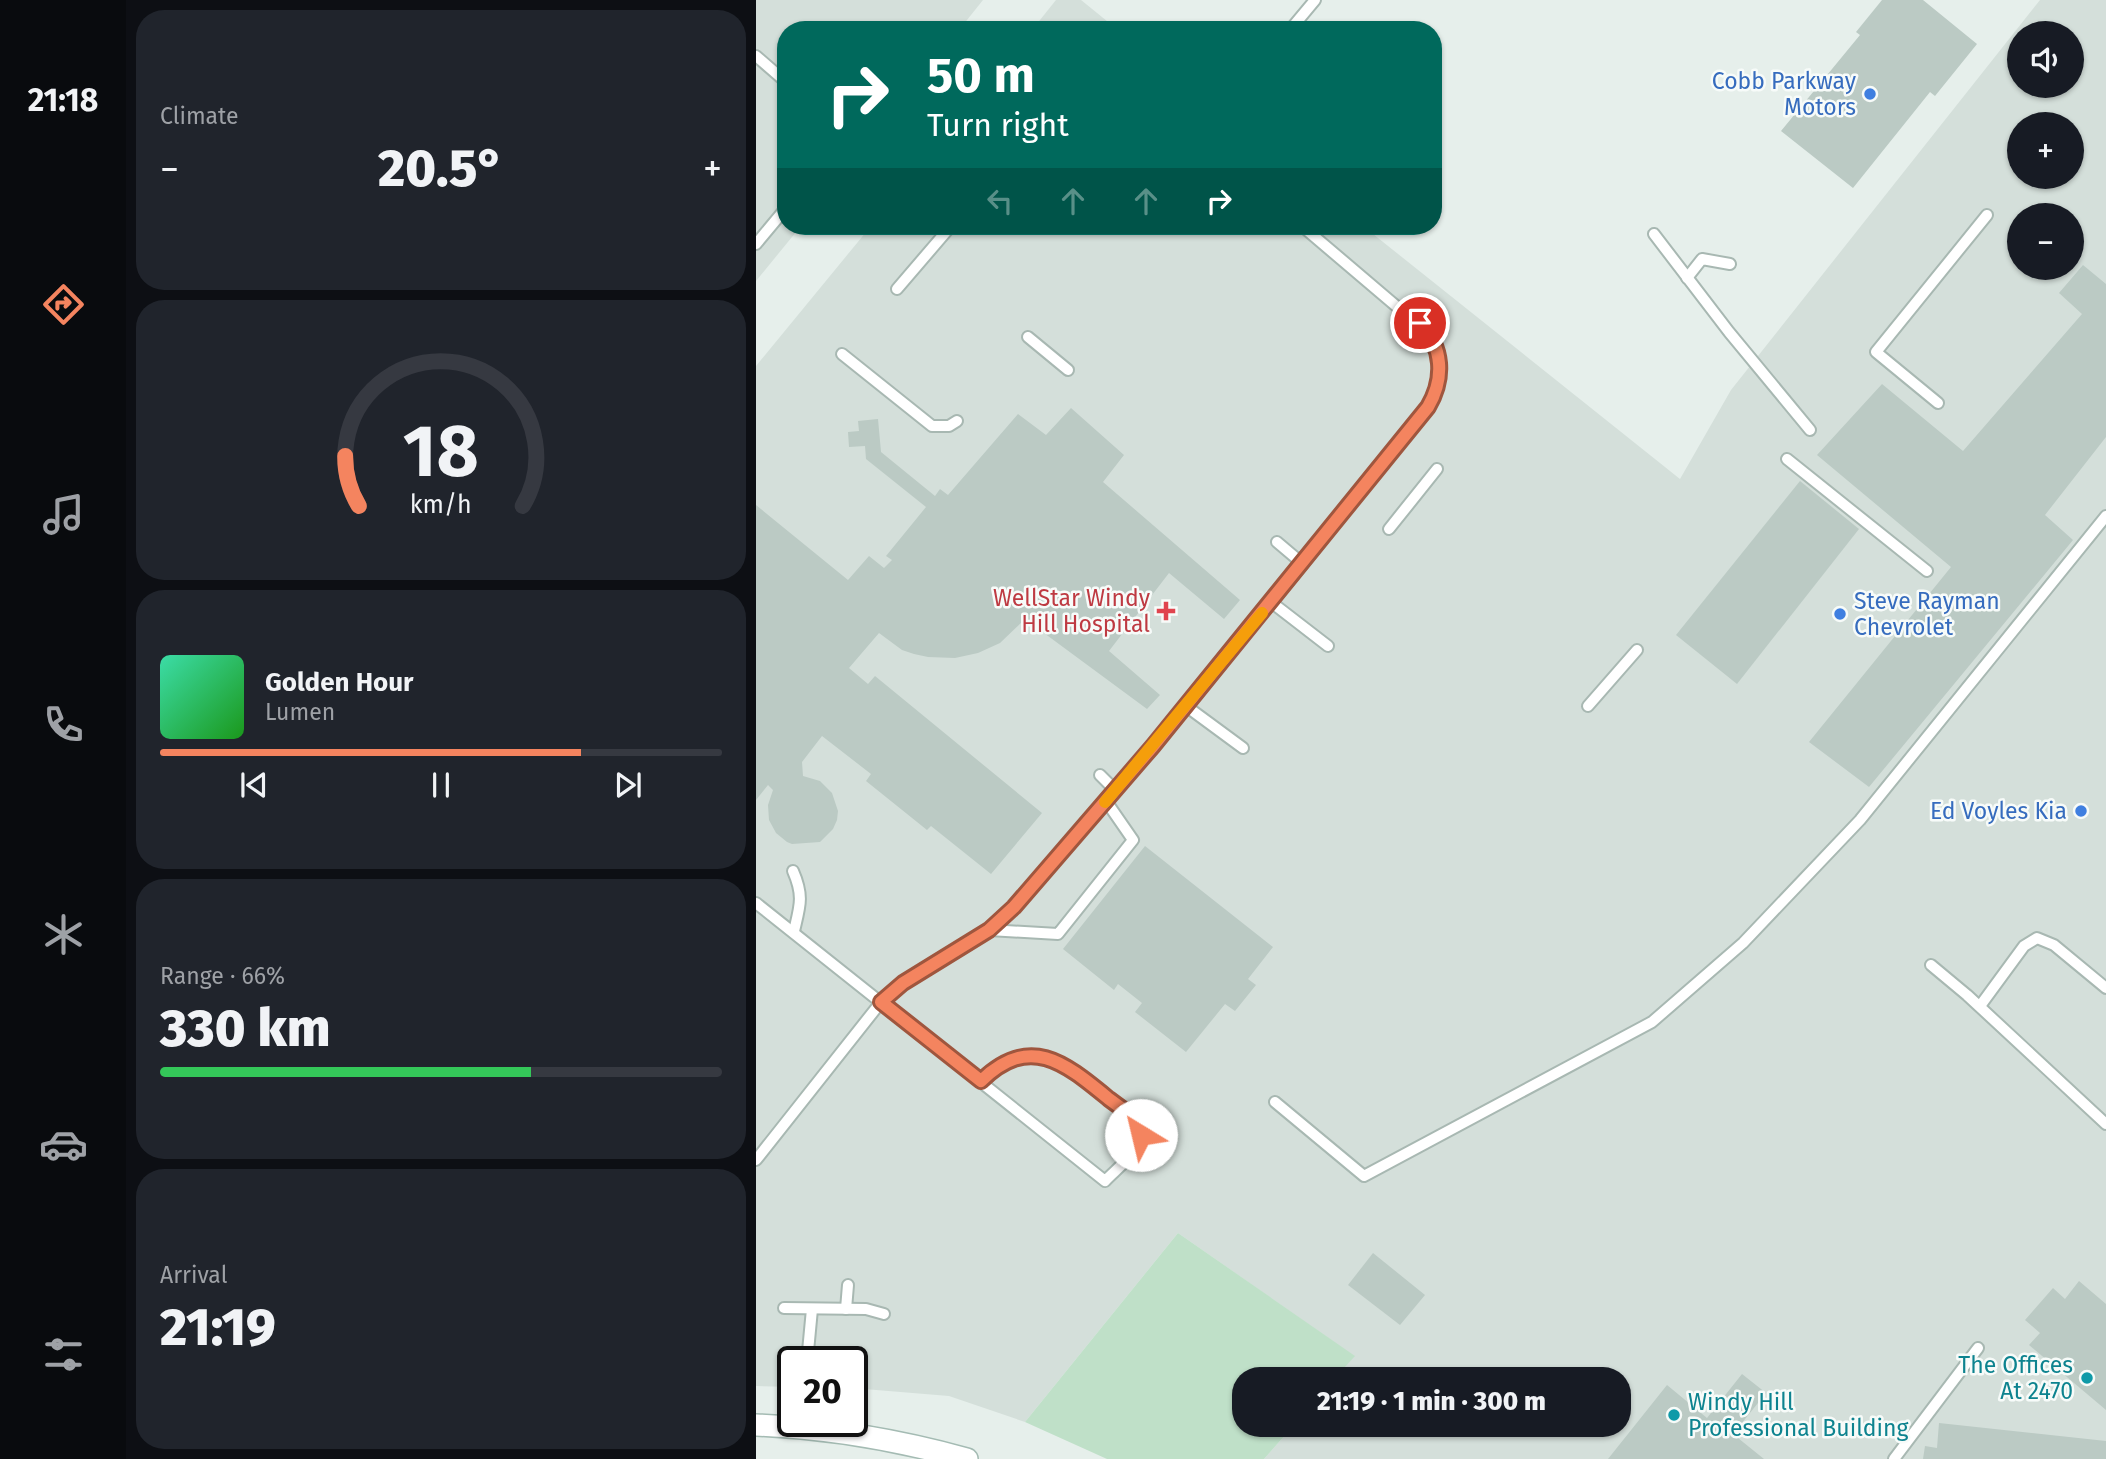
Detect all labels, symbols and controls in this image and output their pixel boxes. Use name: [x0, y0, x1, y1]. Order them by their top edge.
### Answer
map controls: [2007, 21, 2084, 280]
button: sound: [2007, 21, 2084, 98]
text: 50 m: [927, 46, 1035, 105]
icon: right: [812, 49, 903, 140]
place label: Cobb Parkway Motors: [1712, 67, 1857, 121]
text: 21:18: [28, 81, 98, 119]
marker: Cobb Parkway Motors: [1862, 86, 1878, 102]
text: Climate: [160, 102, 239, 130]
text: Turn right: [927, 106, 1069, 144]
button: +: [2007, 112, 2084, 189]
text: 20.5°: [378, 137, 504, 200]
text: −: [160, 146, 179, 192]
text: +: [703, 146, 722, 192]
icon: left: [981, 182, 1019, 220]
icon: ahead: [1054, 182, 1092, 220]
icon: ahead: [1127, 182, 1165, 220]
icon: right: [1200, 182, 1238, 220]
button: −: [2007, 203, 2084, 280]
icon: directions: [39, 280, 88, 329]
pin: [1390, 293, 1450, 353]
icon: arrive: [1401, 304, 1439, 342]
text: 18: [403, 408, 479, 495]
text: km/h: [410, 489, 472, 519]
icon: music: [39, 490, 88, 539]
place label: WellStar Windy Hill Hospital: [993, 584, 1151, 638]
place label: Steve Rayman Chevrolet: [1854, 587, 2000, 641]
marker: WellStar Windy Hill Hospital: [1156, 601, 1176, 621]
marker: Steve Rayman Chevrolet: [1832, 606, 1848, 622]
text: Golden Hour: [265, 667, 413, 698]
text: Lumen: [265, 698, 335, 726]
icon: phone: [39, 700, 88, 749]
icon: previous: [235, 766, 273, 804]
icon: pause: [422, 766, 460, 804]
icon: next: [609, 766, 647, 804]
place label: Ed Voyles Kia: [1930, 797, 2067, 825]
marker: Ed Voyles Kia: [2073, 803, 2089, 819]
icon: climate: [39, 910, 88, 959]
text: Range · 66%: [160, 962, 285, 990]
text: 330 km: [160, 997, 331, 1060]
position arrow: [1104, 1098, 1178, 1172]
icon: car: [39, 1120, 88, 1169]
text: Arrival: [160, 1261, 227, 1289]
text: 21:19: [160, 1296, 276, 1359]
icon: filters: [39, 1330, 88, 1379]
speed limit sign: 20: [777, 1346, 868, 1437]
place label: The Offices At 2470: [1958, 1351, 2073, 1405]
marker: The Offices At 2470: [2079, 1370, 2095, 1386]
text: 21:19 · 1 min · 300 m: [1317, 1386, 1546, 1417]
place label: Windy Hill Professional Building: [1688, 1388, 1908, 1442]
marker: Windy Hill Professional Building: [1666, 1407, 1682, 1423]

